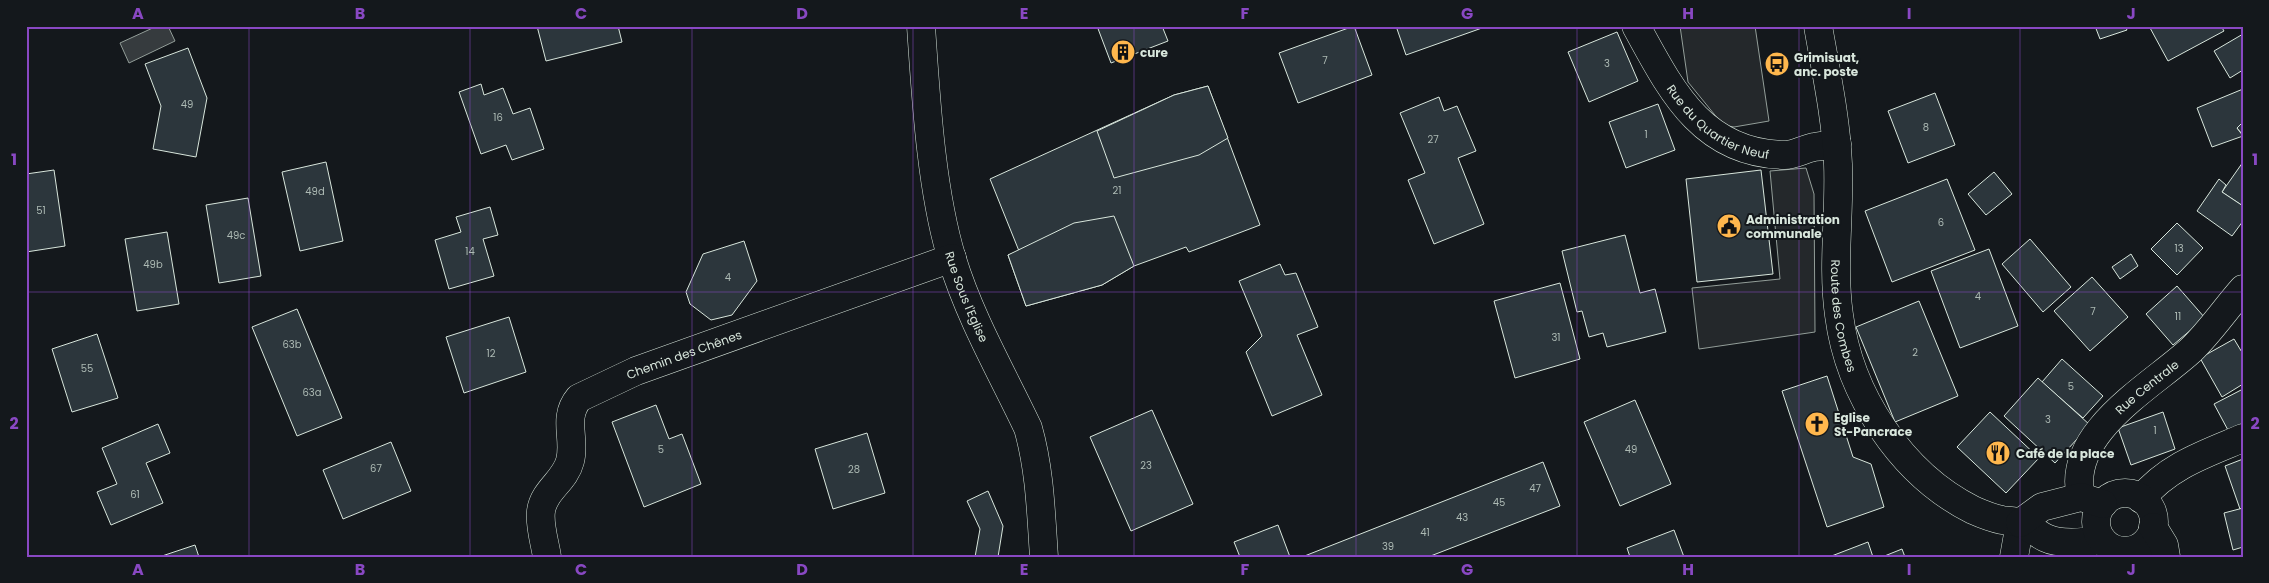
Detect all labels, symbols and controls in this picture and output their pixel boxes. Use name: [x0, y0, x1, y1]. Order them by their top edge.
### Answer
text: A: [132, 2, 144, 25]
text: B: [355, 2, 365, 25]
text: C: [575, 2, 587, 25]
text: D: [796, 2, 808, 25]
text: E: [1020, 2, 1028, 25]
text: F: [1241, 2, 1250, 25]
text: G: [1461, 2, 1473, 25]
text: H: [1682, 2, 1694, 25]
text: I: [1907, 2, 1911, 25]
text: J: [2126, 2, 2136, 25]
building icon: cure: [1110, 39, 1136, 65]
place label: cure: [1140, 44, 1168, 61]
place label: Grimisuat, anc. poste: [1794, 49, 1859, 80]
bus stop icon: Grimisuat, anc. poste: [1764, 51, 1790, 77]
house number: 7: [1322, 53, 1328, 68]
house number: 3: [1604, 56, 1610, 71]
street label: Rue du Quartier Neuf: [1663, 81, 1770, 162]
house number: 49: [181, 97, 193, 112]
house number: 16: [493, 110, 503, 125]
house number: 8: [1923, 120, 1929, 135]
house number: 1: [1644, 127, 1648, 142]
house number: 27: [1427, 132, 1439, 147]
text: 1: [11, 148, 17, 171]
text: 1: [2252, 148, 2258, 171]
house number: 21: [1113, 183, 1121, 198]
house number: 49d: [305, 184, 325, 199]
house number: 51: [36, 203, 46, 218]
place label: Administration communale: [1746, 211, 1840, 242]
public building icon: Administration communale: [1716, 213, 1742, 239]
house number: 6: [1938, 215, 1944, 230]
house number: 49c: [227, 228, 245, 243]
house number: 13: [2174, 241, 2184, 256]
house number: 14: [465, 244, 475, 259]
street label: Rue Sous l'Eglise: [942, 249, 993, 345]
house number: 49b: [143, 257, 163, 272]
street label: Route des Combes: [1828, 259, 1861, 374]
house number: 4: [725, 270, 731, 285]
house number: 4: [1975, 289, 1981, 304]
house number: 7: [2090, 304, 2096, 319]
house number: 11: [2175, 309, 2181, 324]
street label: Chemin des Chênes: [623, 325, 744, 383]
house number: 31: [1551, 330, 1561, 345]
house number: 63b: [283, 337, 302, 352]
house number: 2: [1912, 345, 1918, 360]
house number: 12: [487, 346, 496, 361]
street label: Rue Centrale: [2111, 356, 2182, 418]
house number: 55: [81, 361, 93, 376]
house number: 5: [2068, 379, 2074, 394]
house number: 63a: [303, 385, 322, 400]
place label: Eglise St-Pancrace: [1834, 409, 1913, 440]
church icon: Eglise St-Pancrace: [1804, 411, 1830, 437]
text: 2: [9, 412, 19, 435]
house number: 3: [2045, 412, 2051, 427]
text: 2: [2250, 412, 2260, 435]
house number: 1: [2153, 423, 2157, 438]
restaurant icon: Café de la place: [1985, 440, 2011, 466]
house number: 5: [658, 442, 664, 457]
house number: 49: [1625, 442, 1637, 457]
place label: Café de la place: [2016, 445, 2115, 462]
house number: 23: [1140, 458, 1152, 473]
house number: 67: [370, 461, 382, 476]
house number: 28: [848, 462, 860, 477]
house number: 47: [1529, 481, 1541, 496]
house number: 61: [130, 487, 140, 502]
house number: 45: [1493, 495, 1505, 510]
house number: 43: [1456, 510, 1468, 525]
house number: 41: [1420, 525, 1430, 540]
house number: 39: [1382, 539, 1394, 554]
text: A: [132, 558, 144, 581]
text: B: [355, 558, 365, 581]
text: C: [575, 558, 587, 581]
text: D: [796, 558, 808, 581]
text: E: [1020, 558, 1028, 581]
text: F: [1241, 558, 1250, 581]
text: G: [1461, 558, 1473, 581]
text: H: [1682, 558, 1694, 581]
text: I: [1907, 558, 1911, 581]
text: J: [2126, 558, 2136, 581]

